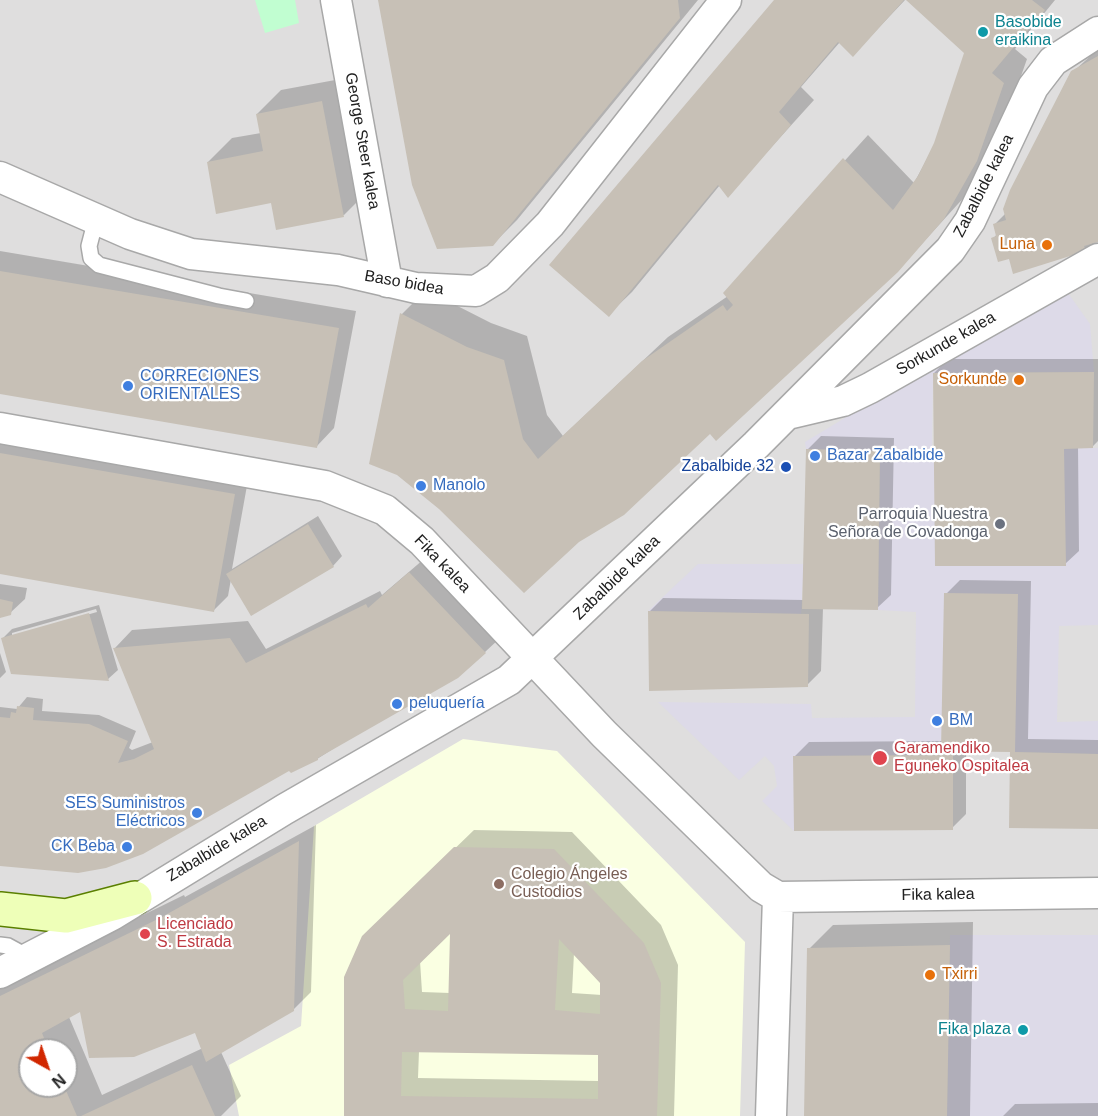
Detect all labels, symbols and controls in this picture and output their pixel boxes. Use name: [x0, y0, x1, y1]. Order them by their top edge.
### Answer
place label: Basobide eraikina: [995, 13, 1062, 51]
marker: Basobide eraikina: [976, 25, 990, 39]
street label: George Steer kalea: [340, 71, 384, 211]
street label: Zabalbide kalea: [950, 131, 1018, 241]
place label: Luna: [999, 235, 1035, 255]
marker: Luna: [1040, 238, 1054, 252]
street label: Baso bidea: [363, 267, 445, 299]
street label: Sorkunde kalea: [893, 308, 999, 380]
place label: CORRECIONES ORIENTALES: [140, 367, 259, 405]
place label: Sorkunde: [939, 370, 1007, 390]
marker: Sorkunde: [1012, 373, 1026, 387]
marker: CORRECIONES ORIENTALES: [121, 379, 135, 393]
place label: Bazar Zabalbide: [827, 446, 944, 466]
marker: Bazar Zabalbide: [808, 449, 822, 463]
place label: Zabalbide 32: [681, 457, 774, 477]
marker: Zabalbide 32: [779, 460, 793, 474]
place label: Manolo: [433, 476, 485, 496]
marker: Manolo: [414, 479, 428, 493]
place label: Parroquia Nuestra Señora de Covadonga: [828, 505, 988, 543]
marker: Parroquia Nuestra Señora de Covadonga: [993, 517, 1007, 531]
street label: Fika kalea: [410, 531, 474, 597]
street label: Zabalbide kalea: [570, 532, 664, 624]
place label: peluquería: [409, 694, 485, 714]
marker: peluquería: [390, 697, 404, 711]
place label: BM: [949, 711, 973, 731]
marker: BM: [930, 714, 944, 728]
place label: Garamendiko Eguneko Ospitalea: [894, 739, 1029, 777]
marker: Garamendiko Eguneko Ospitalea: [871, 749, 889, 767]
place label: SES Suministros Eléctricos: [65, 794, 185, 832]
marker: SES Suministros Eléctricos: [190, 806, 204, 820]
street label: Zabalbide kalea: [164, 812, 270, 886]
place label: CK Beba: [51, 837, 115, 857]
marker: CK Beba: [120, 840, 134, 854]
place label: Colegio Ángeles Custodios: [511, 865, 628, 903]
marker: Colegio Ángeles Custodios: [492, 877, 506, 891]
street label: Fika kalea: [901, 885, 975, 905]
place label: Licenciado S. Estrada: [157, 915, 234, 953]
marker: Licenciado S. Estrada: [138, 927, 152, 941]
place label: Txirri: [942, 965, 978, 985]
marker: Txirri: [923, 968, 937, 982]
place label: Fika plaza: [938, 1020, 1011, 1040]
marker: Fika plaza: [1016, 1023, 1030, 1037]
north arrow: [18, 1038, 78, 1098]
text: N: [49, 1070, 68, 1091]

